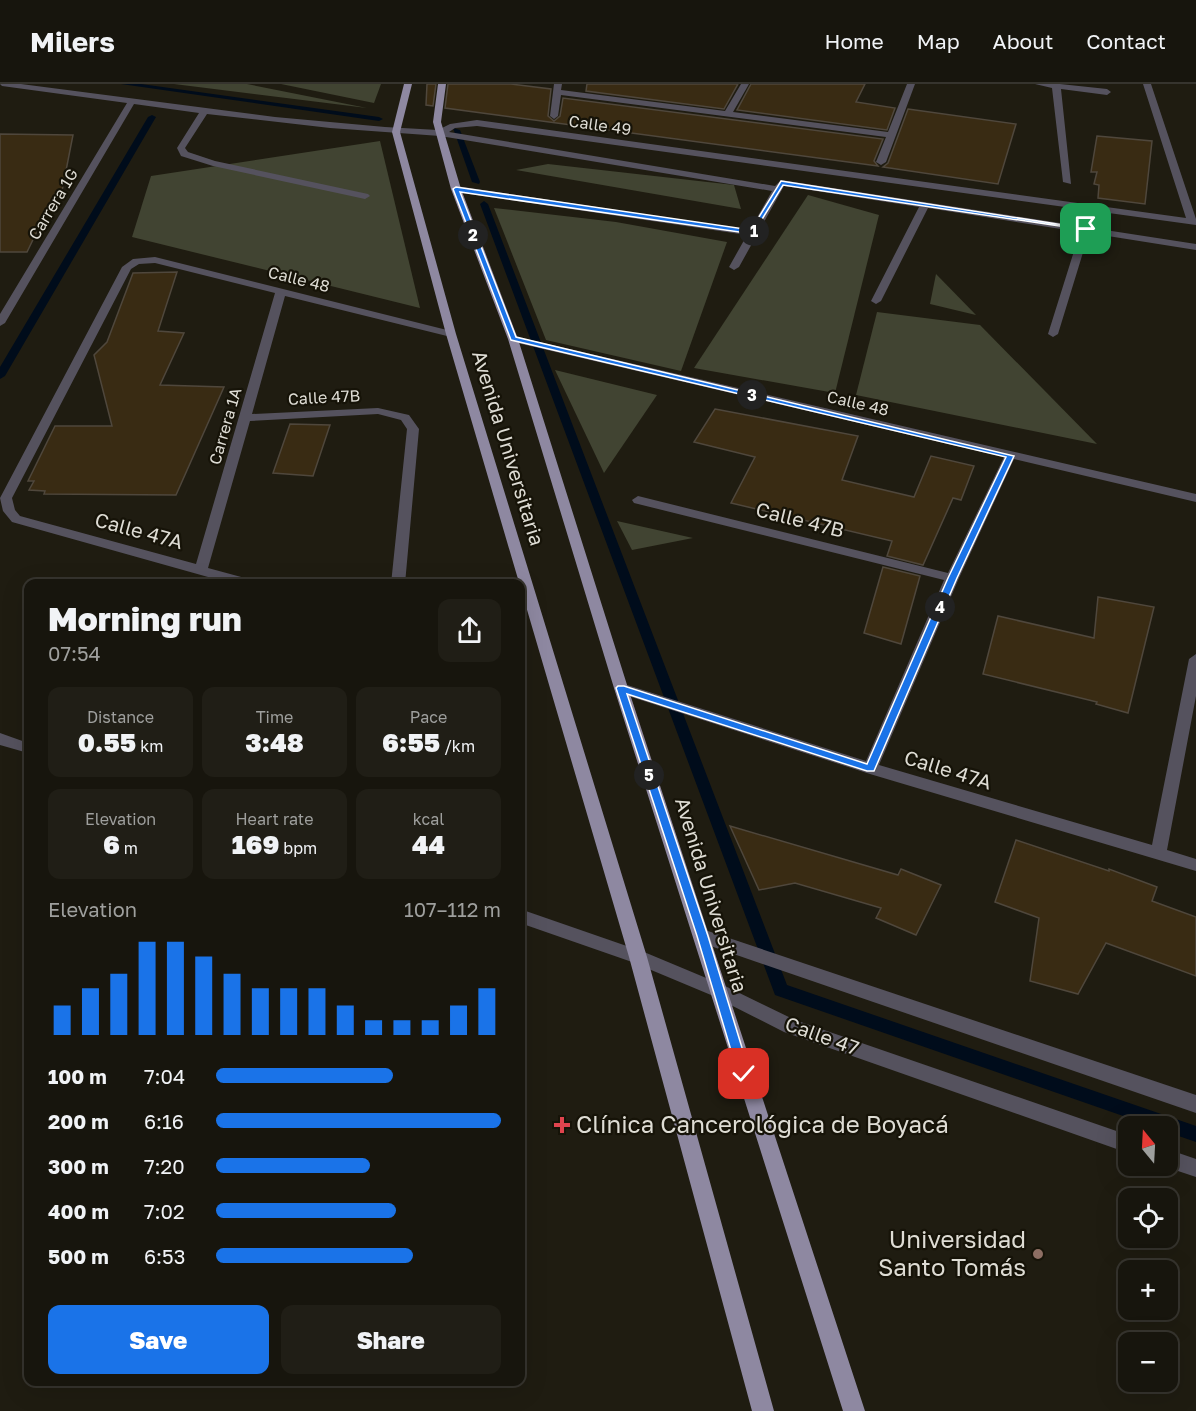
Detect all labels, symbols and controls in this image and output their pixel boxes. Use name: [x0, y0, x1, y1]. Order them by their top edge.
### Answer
text: Milers: [30, 25, 115, 58]
text: Home: [824, 28, 884, 54]
text: Map: [917, 28, 960, 54]
text: About: [993, 28, 1053, 54]
text: Contact: [1086, 28, 1166, 54]
street label: Calle 49: [568, 111, 632, 139]
street label: Carrera 1G: [24, 165, 82, 243]
pin: [1060, 203, 1111, 254]
icon: arrive: [1069, 212, 1102, 245]
pin: 1: [739, 216, 769, 246]
pin: 2: [458, 220, 488, 250]
text: 1: [750, 221, 758, 241]
text: 2: [468, 225, 478, 245]
street label: Calle 48: [266, 262, 332, 296]
street label: Avenida Universitaria: [468, 347, 550, 548]
pin: 3: [737, 380, 767, 410]
street label: Carrera 1A: [204, 385, 246, 467]
street label: Calle 47B: [287, 385, 361, 409]
text: 3: [747, 385, 757, 405]
street label: Calle 48: [825, 386, 891, 420]
street label: Calle 47B: [754, 496, 847, 542]
street label: Calle 47A: [93, 507, 186, 553]
pin: 4: [925, 592, 955, 622]
text: 4: [935, 597, 945, 617]
text: Morning run: [48, 599, 242, 638]
button: share: [438, 599, 501, 662]
text: 07:54: [48, 641, 101, 665]
text: Distance: [87, 707, 154, 727]
text: Time: [256, 707, 293, 727]
text: Pace: [410, 707, 447, 727]
text: 0.55: [78, 727, 136, 758]
text: 3:48: [245, 727, 304, 758]
text: 6:55: [382, 727, 440, 758]
text: km: [136, 736, 163, 756]
text: /km: [440, 736, 475, 756]
street label: Calle 47A: [902, 744, 995, 794]
pin: 5: [634, 760, 664, 790]
text: 5: [644, 765, 654, 785]
street label: Avenida Universitaria: [671, 794, 753, 995]
text: Elevation: [85, 809, 156, 829]
text: Heart rate: [235, 809, 314, 829]
text: kcal: [413, 809, 444, 829]
text: 6: [103, 829, 120, 860]
text: 169: [232, 829, 279, 860]
text: 44: [412, 829, 445, 860]
text: m: [120, 838, 138, 858]
text: bpm: [279, 838, 317, 858]
text: Elevation: [48, 897, 137, 921]
text: 107–112 m: [404, 897, 501, 921]
street label: Calle 47: [782, 1011, 863, 1059]
pin: [718, 1048, 769, 1099]
icon: check: [727, 1057, 760, 1090]
text: 100 m: [48, 1064, 107, 1088]
text: 7:04: [144, 1064, 185, 1088]
text: 200 m: [48, 1109, 109, 1133]
text: 6:16: [144, 1109, 184, 1133]
place label: Clínica Cancerológica de Boyacá: [576, 1109, 949, 1138]
marker: Clínica Cancerológica de Boyacá: [553, 1116, 571, 1134]
north arrow: [1118, 1116, 1178, 1176]
map controls: [1118, 1116, 1178, 1392]
text: 300 m: [48, 1154, 109, 1178]
text: 7:20: [144, 1154, 185, 1178]
button: locate: [1118, 1188, 1178, 1248]
text: 400 m: [48, 1199, 109, 1223]
text: 7:02: [144, 1199, 185, 1223]
place label: Universidad Santo Tomás: [878, 1224, 1026, 1281]
text: 500 m: [48, 1244, 109, 1268]
text: 6:53: [144, 1244, 185, 1268]
marker: Universidad Santo Tomás: [1031, 1247, 1045, 1261]
button: +: [1118, 1260, 1178, 1320]
button: Save: [48, 1305, 269, 1374]
button: Share: [281, 1305, 501, 1374]
button: −: [1118, 1332, 1178, 1392]

